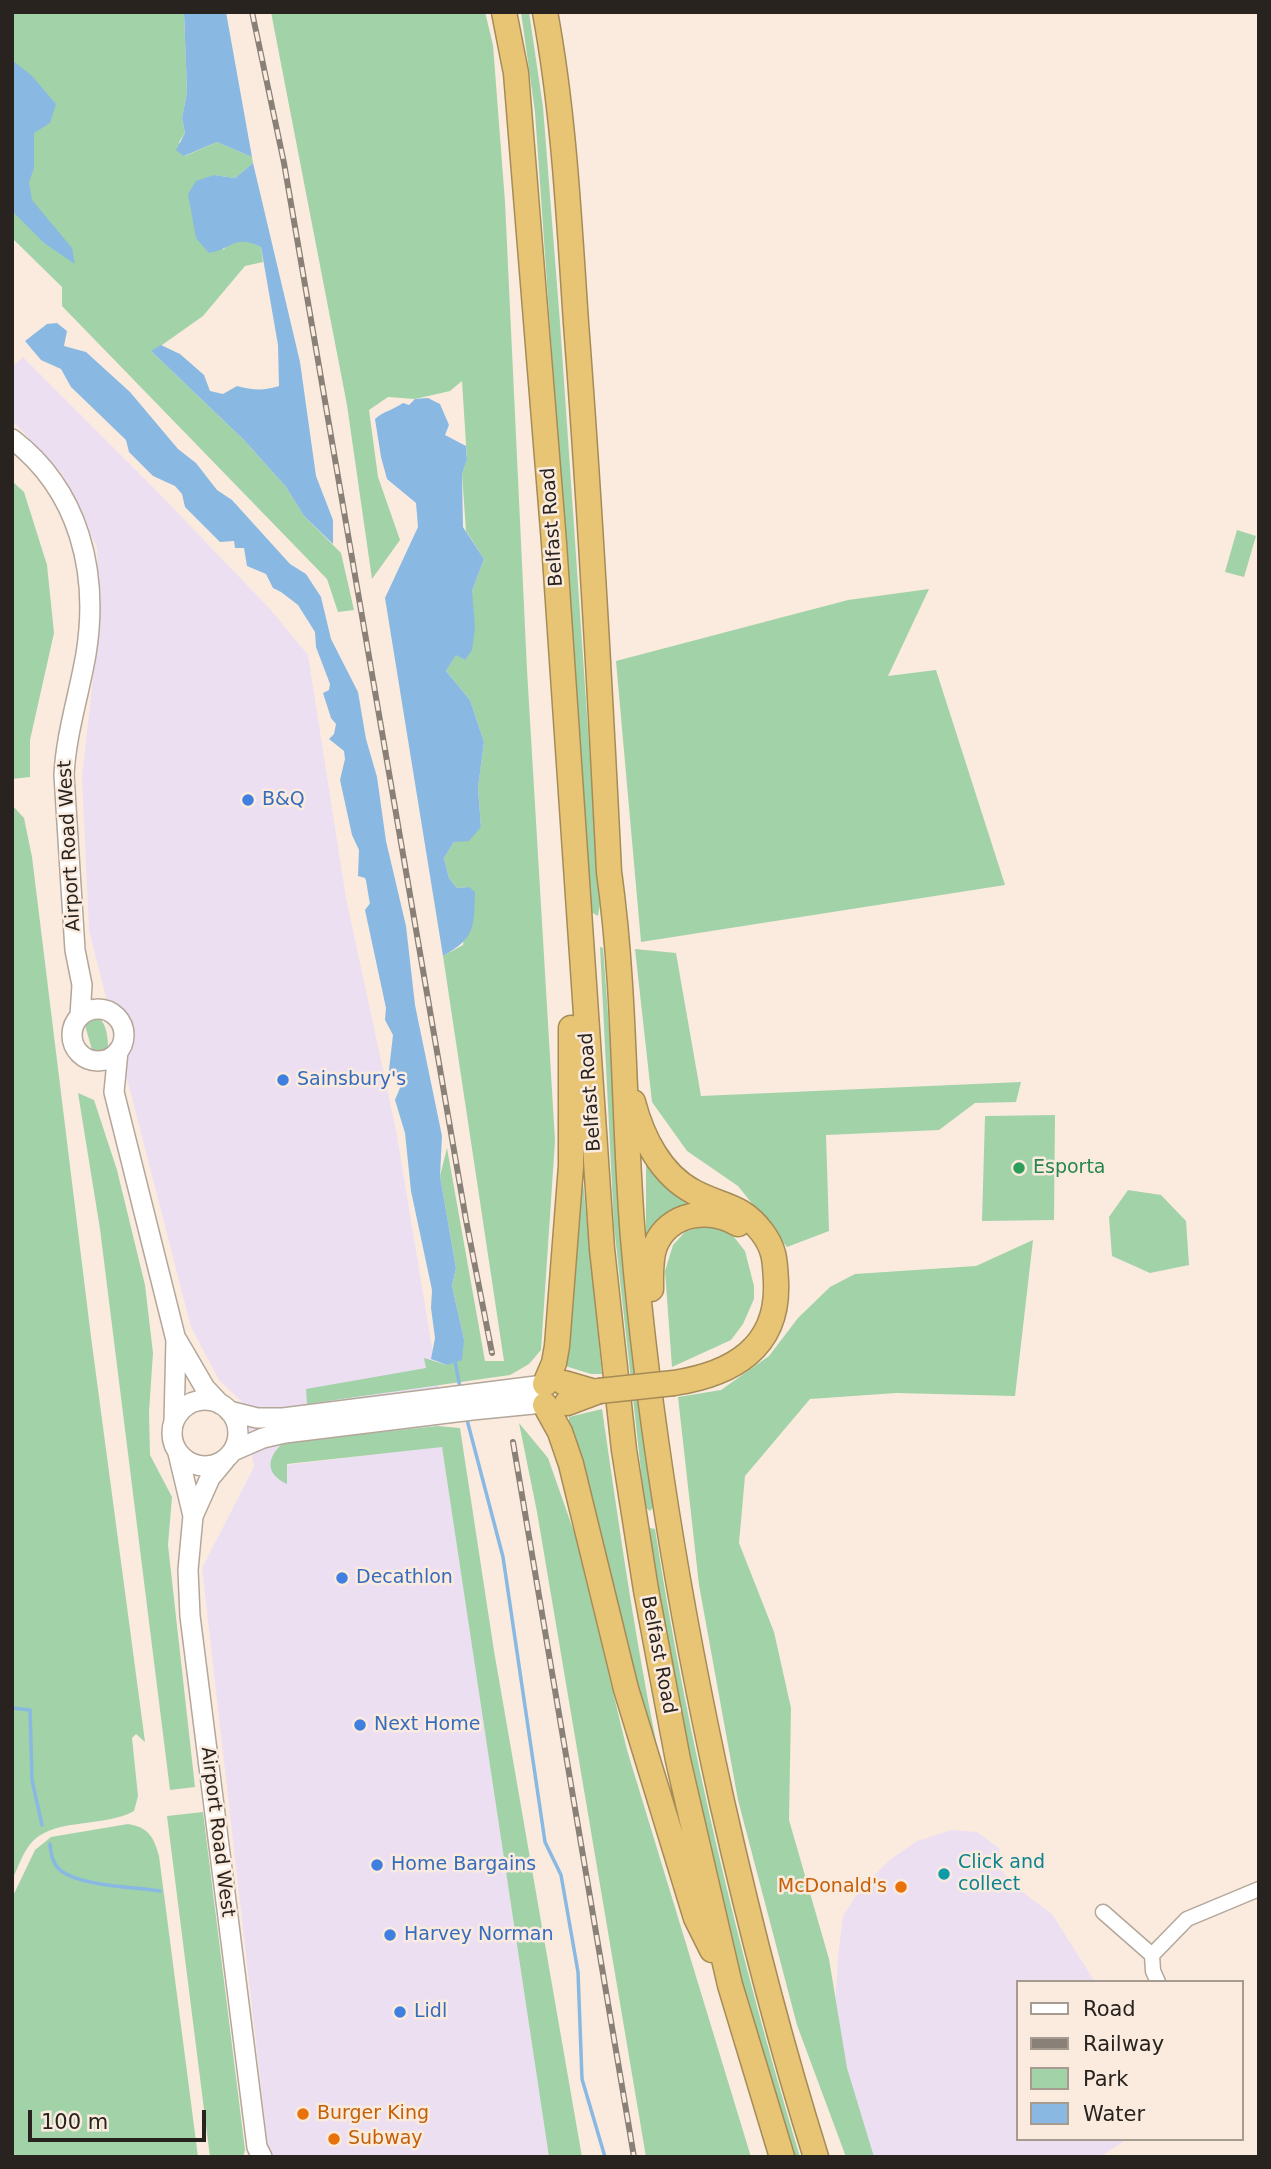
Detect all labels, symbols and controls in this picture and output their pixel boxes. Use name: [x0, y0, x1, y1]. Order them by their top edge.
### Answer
street label: Belfast Road: [537, 467, 569, 587]
street label: Airport Road West: [54, 760, 86, 932]
place label: B&Q: [262, 789, 305, 811]
marker: B&Q: [240, 792, 256, 808]
street label: Belfast Road: [575, 1032, 607, 1152]
place label: Sainsbury's: [297, 1069, 406, 1091]
marker: Sainsbury's: [275, 1072, 291, 1088]
place label: Esporta: [1033, 1157, 1105, 1179]
marker: Esporta: [1011, 1160, 1027, 1176]
place label: Decathlon: [356, 1567, 453, 1589]
marker: Decathlon: [334, 1570, 350, 1586]
street label: Belfast Road: [635, 1594, 681, 1716]
place label: Next Home: [374, 1714, 480, 1736]
marker: Next Home: [352, 1717, 368, 1733]
street label: Airport Road West: [195, 1745, 239, 1919]
place label: Click and collect: [958, 1852, 1045, 1896]
place label: Home Bargains: [391, 1854, 536, 1876]
marker: Home Bargains: [369, 1857, 385, 1873]
marker: Click and collect: [936, 1866, 952, 1882]
place label: McDonald's: [778, 1876, 887, 1898]
marker: McDonald's: [893, 1879, 909, 1895]
place label: Harvey Norman: [404, 1924, 553, 1946]
marker: Harvey Norman: [382, 1927, 398, 1943]
legend: [1016, 1980, 1243, 2141]
text: Road: [1083, 1997, 1136, 2021]
place label: Lidl: [414, 2001, 447, 2023]
marker: Lidl: [392, 2004, 408, 2020]
text: Railway: [1083, 2032, 1164, 2056]
text: Park: [1083, 2067, 1128, 2091]
scale bar: [32, 2096, 210, 2140]
text: Water: [1083, 2102, 1145, 2126]
place label: Burger King: [317, 2103, 429, 2125]
marker: Burger King: [295, 2106, 311, 2122]
text: 100 m: [41, 2110, 108, 2134]
place label: Subway: [348, 2128, 423, 2150]
marker: Subway: [326, 2131, 342, 2147]

